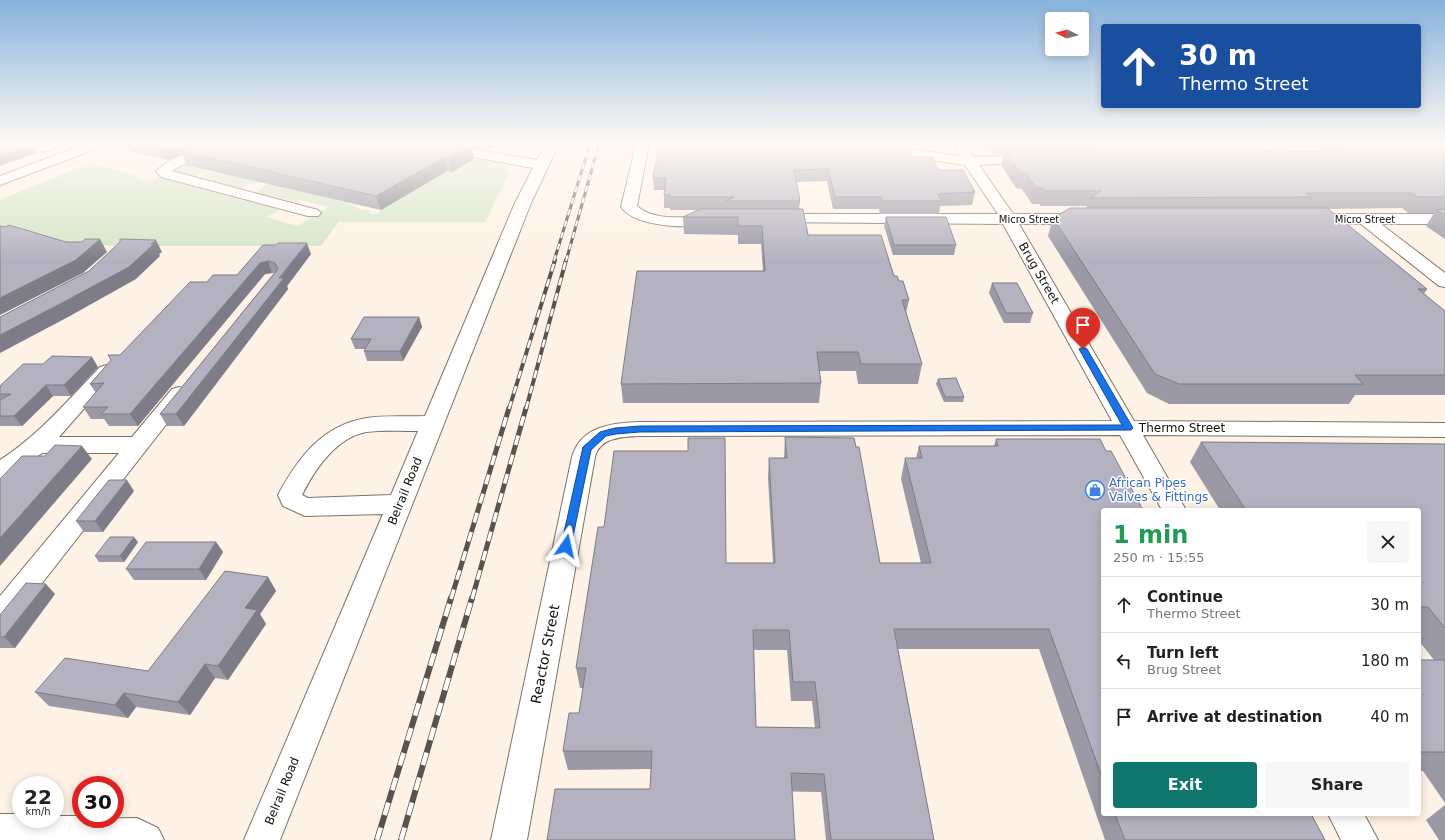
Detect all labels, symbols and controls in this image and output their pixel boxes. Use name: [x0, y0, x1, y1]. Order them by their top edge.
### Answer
north arrow: [1045, 12, 1089, 56]
map controls: [1045, 12, 1089, 56]
text: 30 m: [1179, 39, 1257, 72]
icon: ahead: [1113, 40, 1165, 92]
text: Thermo Street: [1179, 73, 1309, 94]
street label: Micro Street: [999, 214, 1059, 225]
street label: Micro Street: [1335, 214, 1395, 225]
street label: Brug Street: [1016, 240, 1062, 306]
pin: [1066, 308, 1100, 349]
icon: arrive: [1072, 314, 1094, 336]
street label: Thermo Street: [1138, 421, 1225, 435]
street label: Belrail Road: [385, 455, 425, 527]
place label: African Pipes Valves & Fittings: [1109, 476, 1208, 504]
shop icon: African Pipes Valves & Fittings: [1084, 479, 1106, 501]
text: 1 min: [1113, 521, 1188, 549]
button: close: [1367, 521, 1409, 563]
position arrow: [545, 525, 587, 567]
text: 250 m · 15:55: [1113, 550, 1204, 565]
text: Continue: [1147, 588, 1223, 606]
icon: ahead: [1113, 594, 1135, 616]
text: 30 m: [1371, 596, 1409, 614]
street label: Reactor Street: [528, 603, 563, 705]
text: Thermo Street: [1147, 606, 1241, 621]
text: Turn left: [1147, 644, 1219, 662]
icon: left: [1113, 650, 1135, 672]
text: 180 m: [1361, 652, 1409, 670]
text: Brug Street: [1147, 662, 1221, 677]
icon: arrive: [1113, 706, 1135, 728]
text: Arrive at destination: [1147, 708, 1322, 726]
text: 40 m: [1371, 708, 1409, 726]
street label: Belrail Road: [262, 755, 302, 827]
button: Exit: [1113, 762, 1257, 808]
button: Share: [1265, 762, 1409, 808]
speed limit sign: 30: [72, 776, 124, 828]
text: 22: [24, 785, 52, 809]
text: km/h: [25, 806, 51, 817]

